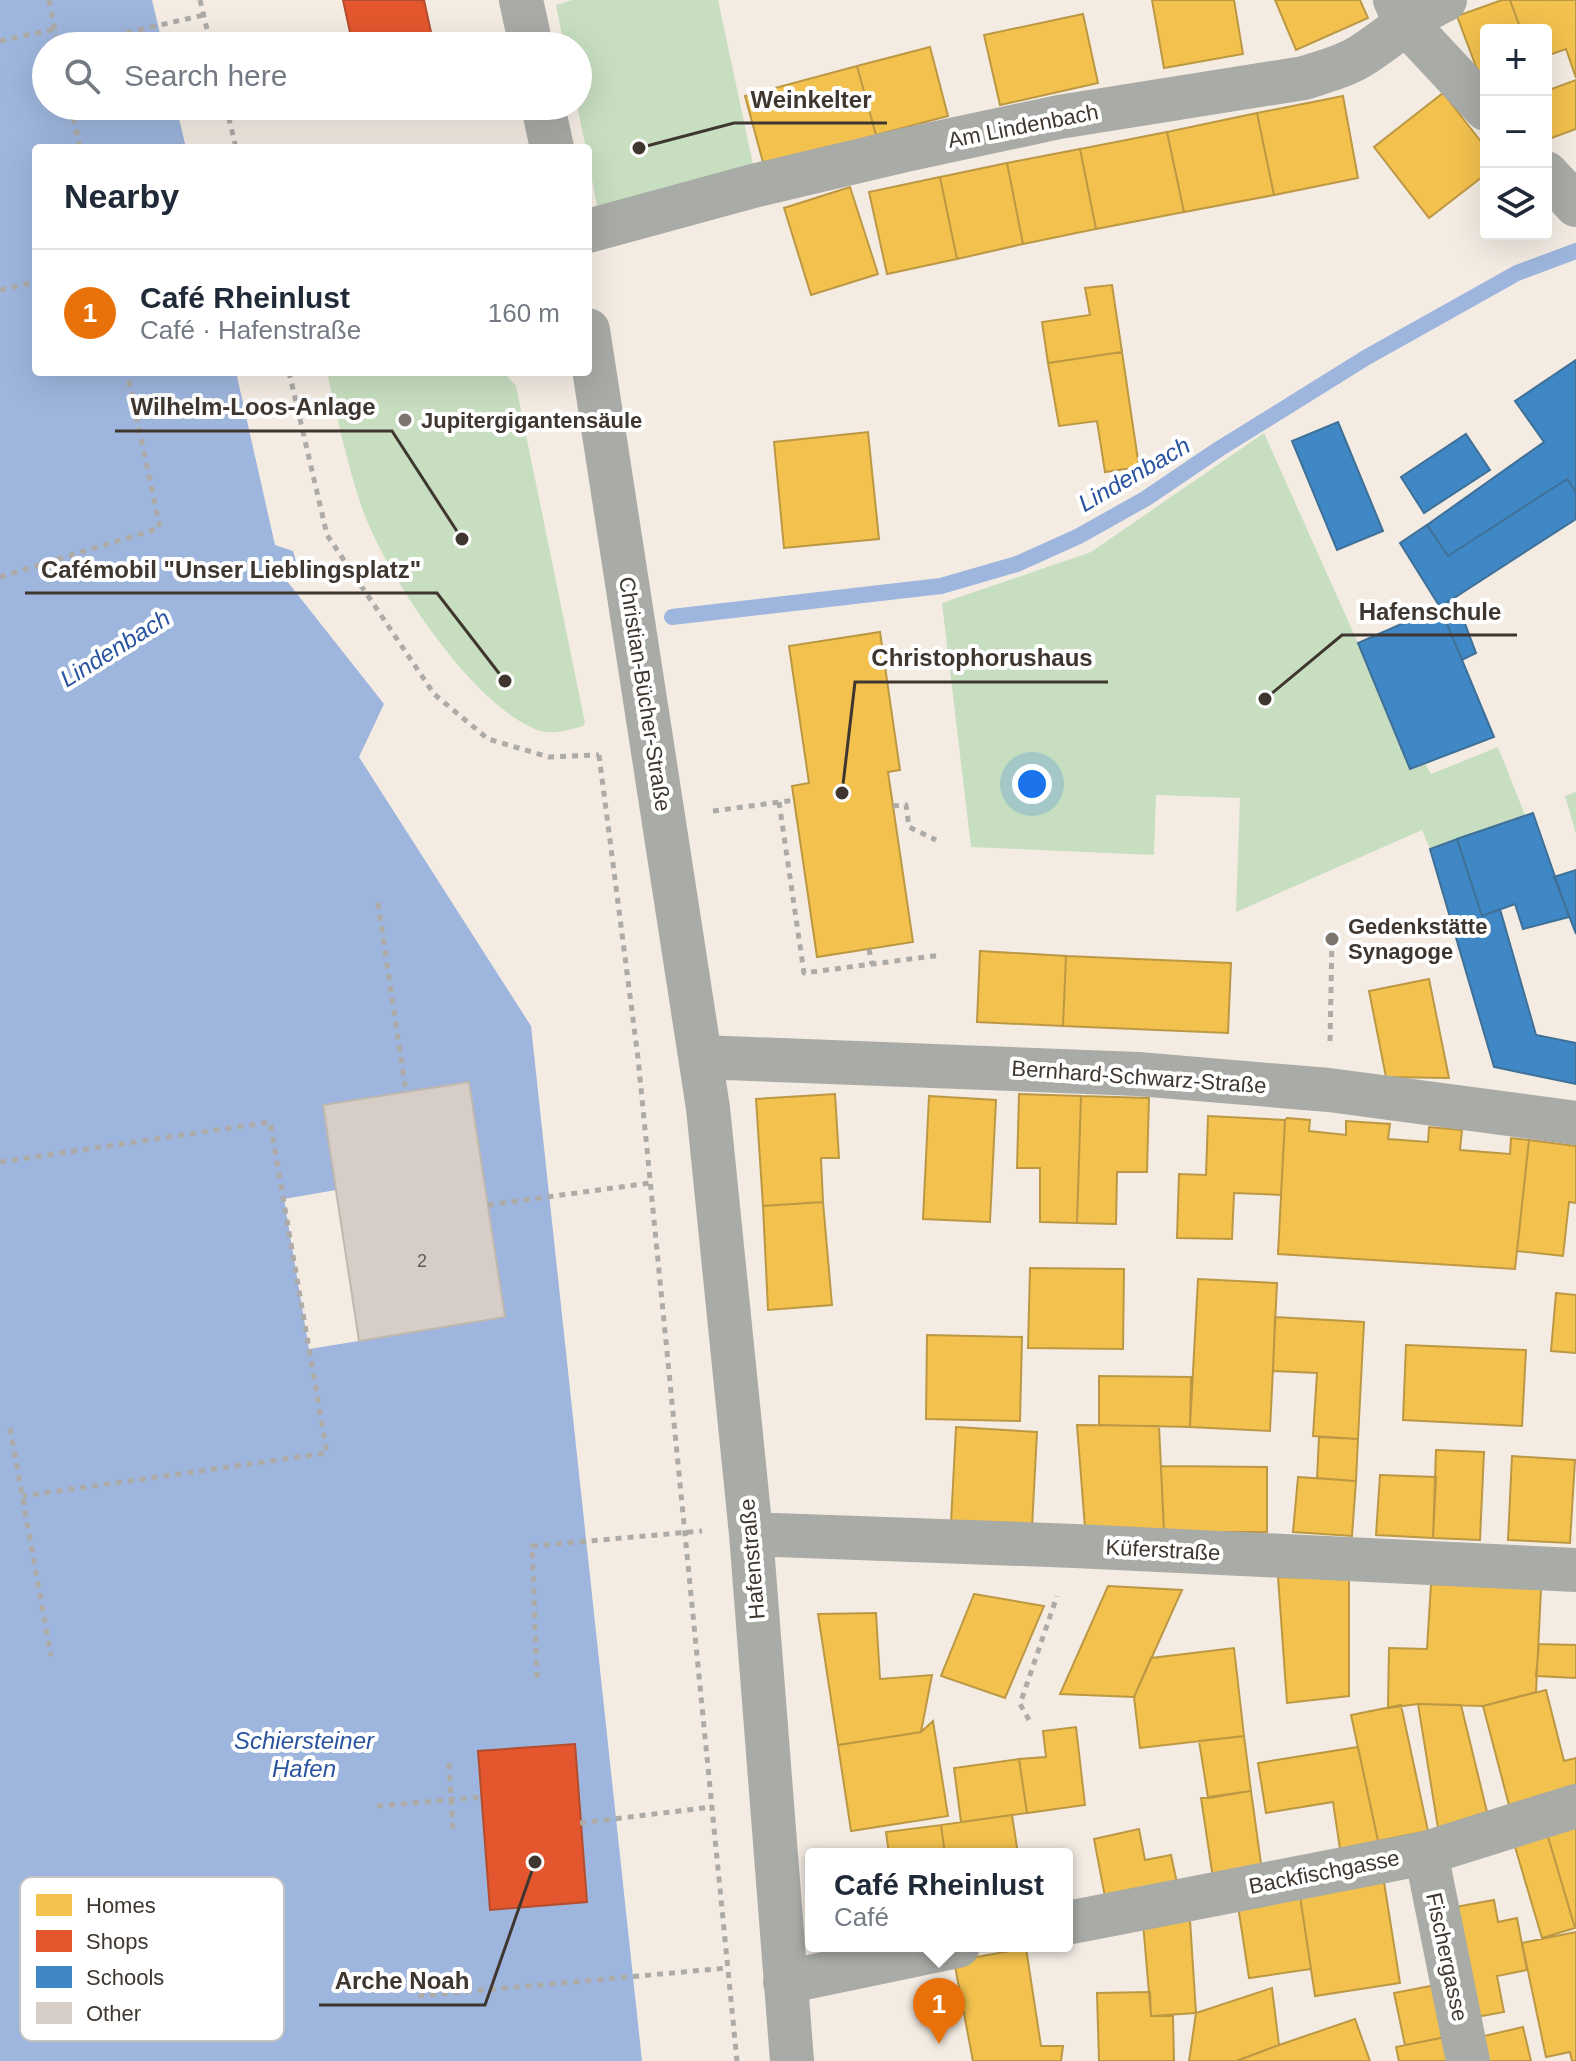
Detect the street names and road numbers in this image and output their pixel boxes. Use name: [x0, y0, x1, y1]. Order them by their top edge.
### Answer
street label: Am Lindenbach: [946, 99, 1100, 153]
street label: Christian-Bücher-Straße: [614, 575, 676, 813]
street label: Bernhard-Schwarz-Straße: [1011, 1056, 1267, 1098]
street label: Hafenstraße: [734, 1498, 770, 1620]
street label: Küferstraße: [1105, 1535, 1221, 1565]
street label: Backfischgasse: [1247, 1845, 1401, 1899]
street label: Fischergasse: [1421, 1890, 1473, 2024]

